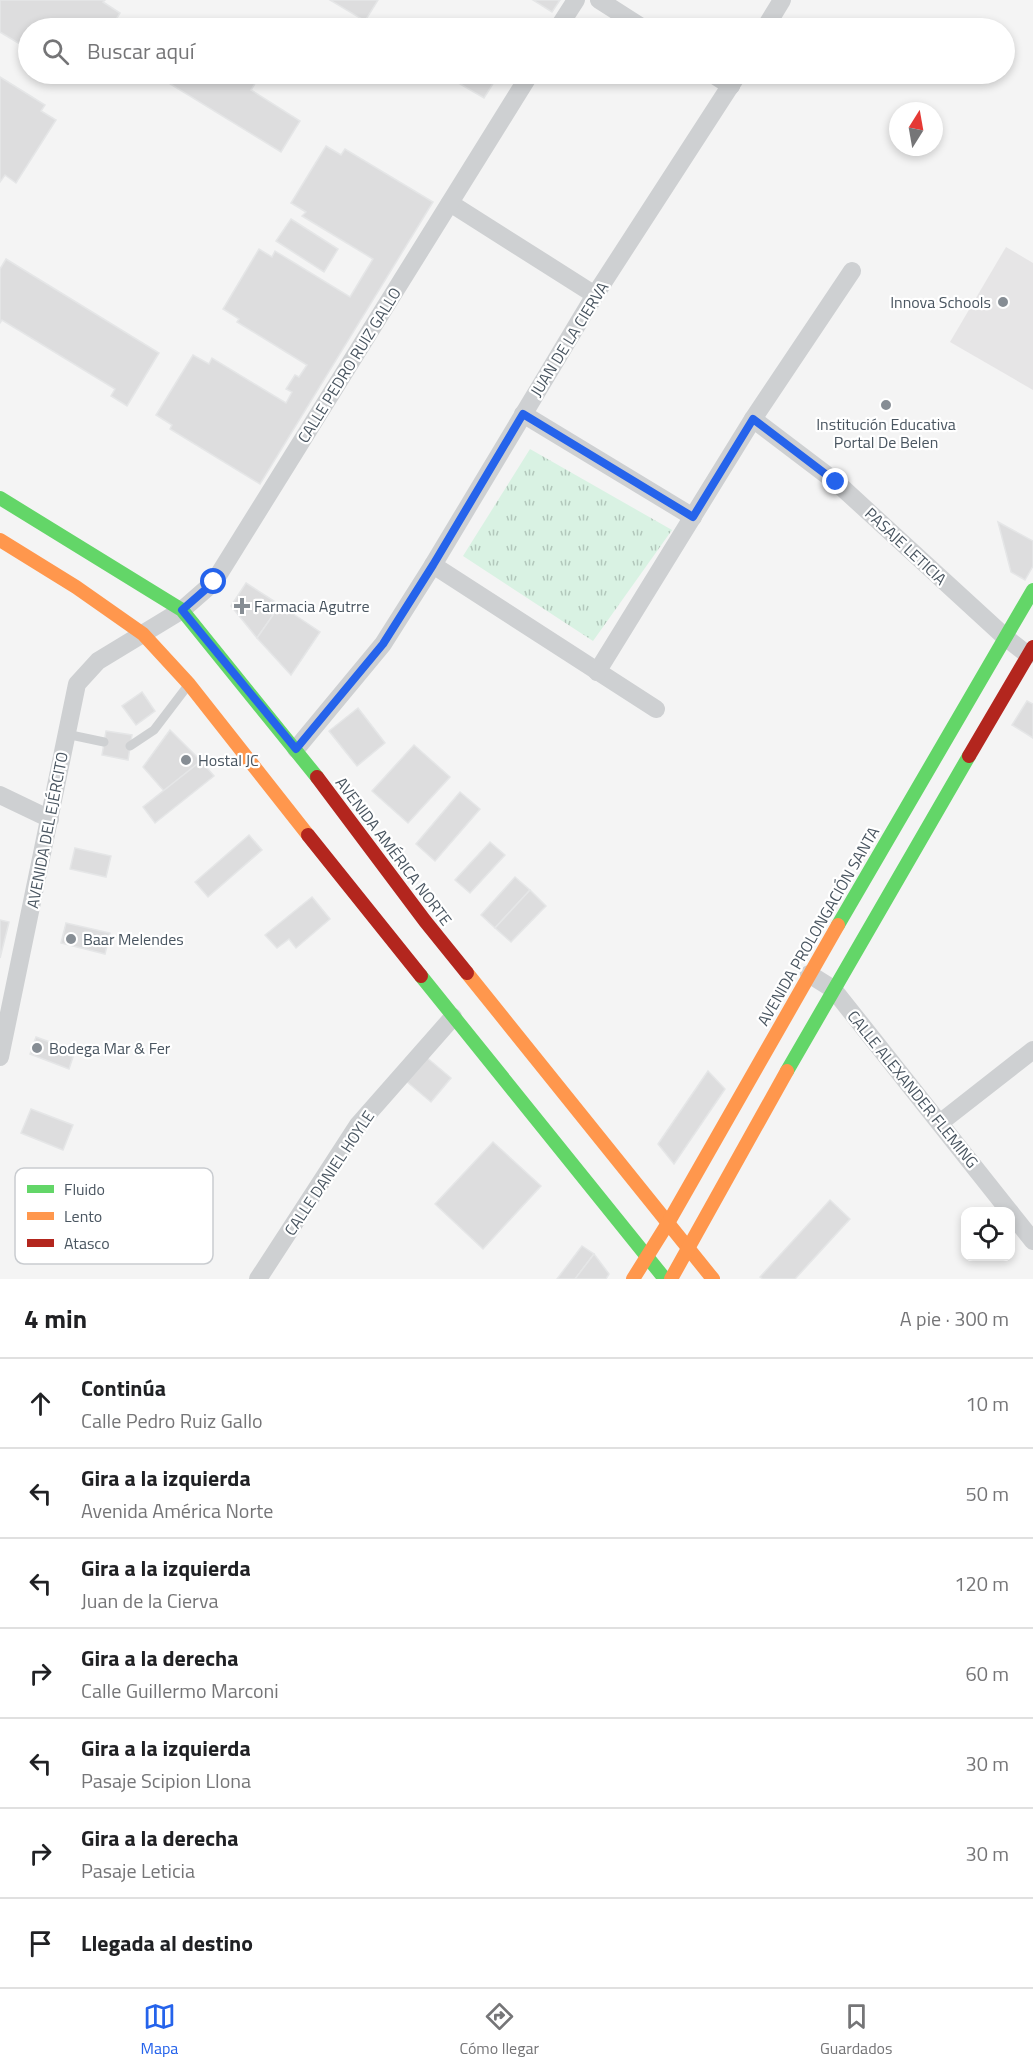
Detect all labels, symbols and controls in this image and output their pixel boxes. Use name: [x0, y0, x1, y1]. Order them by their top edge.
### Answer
search box: [18, 18, 1015, 84]
text: Buscar aquí: [87, 34, 195, 68]
icon: search: [39, 35, 72, 68]
north arrow: [889, 102, 943, 156]
street label: JUAN DE LA CIERVA: [524, 276, 614, 401]
street label: CALLE PEDRO RUIZ GALLO: [291, 282, 407, 448]
place label: Innova Schools: [890, 290, 991, 314]
marker: Innova Schools: [996, 295, 1010, 309]
marker: Institución Educativa Portal De Belen: [879, 398, 893, 412]
place label: Institución Educativa Portal De Belen: [816, 412, 956, 454]
route end: [822, 468, 848, 494]
street label: PASAJE LETICIA: [860, 502, 953, 591]
route start: [200, 568, 226, 594]
place label: Farmacia Agutrre: [254, 594, 370, 618]
marker: Farmacia Agutrre: [235, 599, 249, 613]
place label: Hostal JC: [198, 748, 259, 772]
street label: AVENIDA DEL EJÉRCITO: [20, 750, 74, 910]
marker: Hostal JC: [179, 753, 193, 767]
street label: AVENIDA AMÉRICA NORTE: [330, 772, 458, 931]
street label: AVENIDA PROLONGACIÓN SANTA: [751, 821, 885, 1030]
place label: Baar Melendes: [83, 927, 184, 951]
marker: Baar Melendes: [64, 932, 78, 946]
street label: CALLE ALEXANDER FLEMING: [842, 1005, 984, 1173]
place label: Bodega Mar & Fer: [49, 1036, 171, 1060]
marker: Bodega Mar & Fer: [30, 1041, 44, 1055]
street label: CALLE DANIEL HOYLE: [278, 1105, 380, 1240]
legend: [15, 1168, 213, 1264]
text: Fluido: [64, 1177, 105, 1201]
text: Lento: [64, 1204, 102, 1228]
map controls: [961, 1207, 1015, 1261]
button: locate: [961, 1207, 1015, 1261]
text: Atasco: [64, 1231, 110, 1255]
text: 4 min: [24, 1299, 87, 1338]
text: A pie · 300 m: [900, 1303, 1009, 1334]
text: Continúa: [81, 1371, 166, 1405]
icon: ahead: [24, 1387, 57, 1420]
text: 10 m: [965, 1388, 1009, 1419]
text: Calle Pedro Ruiz Gallo: [81, 1405, 263, 1436]
text: Gira a la izquierda: [81, 1461, 251, 1495]
icon: left: [24, 1477, 57, 1510]
text: 50 m: [965, 1478, 1009, 1509]
text: Avenida América Norte: [81, 1495, 273, 1526]
text: Gira a la izquierda: [81, 1551, 251, 1585]
icon: left: [24, 1567, 57, 1600]
text: 120 m: [954, 1568, 1009, 1599]
text: Juan de la Cierva: [81, 1585, 218, 1616]
text: Gira a la derecha: [81, 1641, 238, 1675]
icon: right: [24, 1657, 57, 1690]
text: 60 m: [965, 1658, 1009, 1689]
text: Calle Guillermo Marconi: [81, 1675, 279, 1706]
text: Gira a la izquierda: [81, 1731, 251, 1765]
icon: left: [24, 1747, 57, 1780]
text: 30 m: [965, 1748, 1009, 1779]
text: Pasaje Scipion Llona: [81, 1765, 251, 1796]
text: Gira a la derecha: [81, 1821, 238, 1855]
icon: right: [24, 1837, 57, 1870]
text: 30 m: [965, 1838, 1009, 1869]
text: Pasaje Leticia: [81, 1855, 195, 1886]
text: Llegada al destino: [81, 1926, 253, 1960]
icon: arrive: [24, 1927, 57, 1960]
tab: Mapa: [140, 2000, 178, 2060]
tab: Cómo llegar: [459, 2000, 539, 2060]
tab: Guardados: [820, 2000, 892, 2060]

